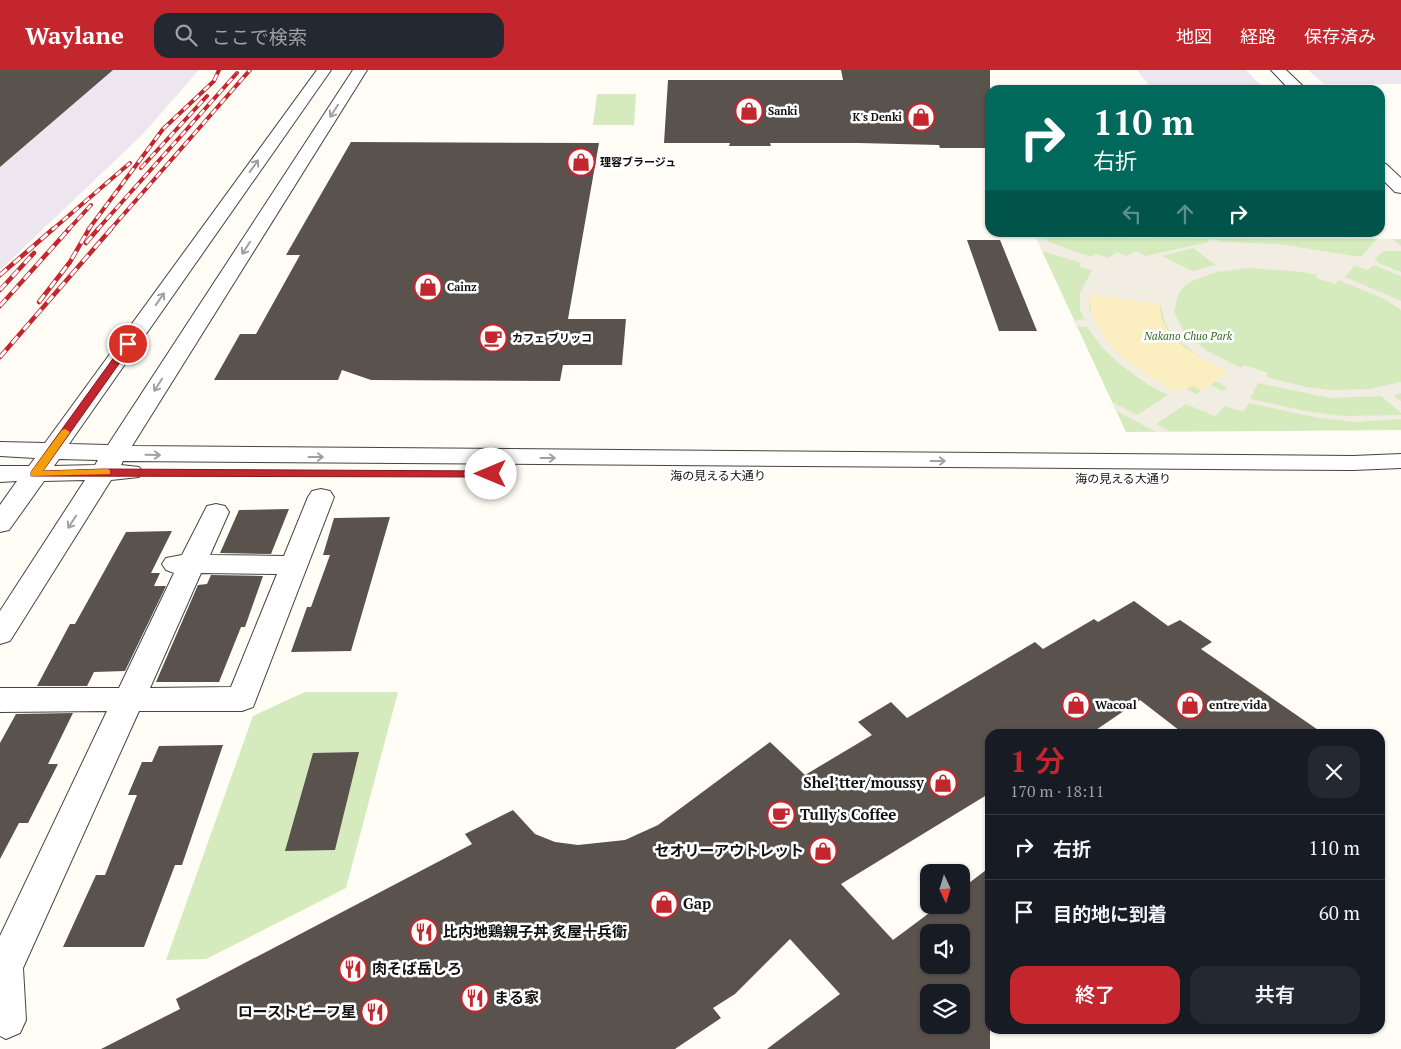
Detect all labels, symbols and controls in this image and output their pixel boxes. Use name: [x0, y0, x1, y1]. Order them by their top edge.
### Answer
search box: [154, 13, 504, 58]
text: Waylane: [25, 19, 124, 51]
icon: search: [172, 21, 200, 49]
text: ここで検索: [212, 24, 307, 49]
text: 地図: [1176, 24, 1212, 48]
text: 経路: [1240, 24, 1276, 48]
text: 保存済み: [1304, 24, 1376, 48]
shop icon: Sanki: [734, 96, 764, 126]
text: 110 m: [1093, 99, 1194, 145]
shop icon: K's Denki: [906, 102, 936, 132]
one-way arrow: [328, 104, 339, 118]
place label: Sanki: [768, 104, 798, 118]
icon: right: [1010, 105, 1075, 170]
place label: K's Denki: [853, 110, 902, 124]
text: 右折: [1093, 146, 1137, 175]
shop icon: 理容ブラージュ: [566, 147, 596, 177]
place label: 理容ブラージュ: [600, 155, 676, 169]
one-way arrow: [249, 159, 259, 173]
icon: left: [1118, 200, 1146, 228]
icon: ahead: [1171, 200, 1199, 228]
icon: right: [1224, 200, 1252, 228]
one-way arrow: [241, 241, 251, 255]
shop icon: Cainz: [413, 272, 443, 302]
place label: Cainz: [447, 280, 477, 294]
one-way arrow: [155, 292, 165, 306]
pin: [107, 323, 149, 365]
cafe icon: カフェ ブリッコ: [478, 323, 508, 353]
park label: Nakano Chuo Park: [1143, 329, 1233, 343]
icon: arrive: [114, 330, 142, 358]
place label: カフェ ブリッコ: [512, 331, 592, 345]
one-way arrow: [153, 377, 163, 391]
position arrow: [464, 447, 516, 499]
one-way arrow: [145, 450, 161, 460]
one-way arrow: [308, 452, 324, 461]
one-way arrow: [540, 453, 556, 463]
one-way arrow: [930, 456, 946, 466]
street label: 海の見える大通り: [670, 468, 766, 483]
street label: 海の見える大通り: [1075, 471, 1171, 486]
one-way arrow: [66, 515, 77, 529]
shop icon: Wacoal: [1061, 690, 1091, 720]
shop icon: entre vida: [1175, 690, 1205, 720]
place label: Wacoal: [1095, 697, 1137, 712]
place label: entre vida: [1209, 697, 1267, 712]
text: 1 分: [1010, 741, 1065, 781]
button: close: [1308, 746, 1360, 798]
shop icon: Shel’tter/moussy: [928, 768, 958, 798]
place label: Shel’tter/moussy: [803, 772, 925, 792]
text: 170 m · 18:11: [1010, 780, 1104, 802]
cafe icon: Tully's Coffee: [766, 800, 796, 830]
place label: Tully's Coffee: [800, 804, 896, 824]
icon: right: [1010, 833, 1038, 861]
text: 110 m: [1309, 835, 1360, 860]
shop icon: セオリーアウトレット: [808, 836, 838, 866]
text: 右折: [1053, 836, 1091, 861]
place label: セオリーアウトレット: [655, 840, 804, 860]
north arrow: [920, 864, 970, 914]
map controls: [920, 864, 970, 1034]
shop icon: Gap: [649, 889, 679, 919]
place label: Gap: [683, 893, 711, 913]
icon: arrive: [1010, 898, 1038, 926]
text: 60 m: [1319, 900, 1360, 925]
text: 目的地に到着: [1053, 901, 1167, 926]
restaurant icon: 比内地鶏親子丼 炙屋十兵衛: [409, 917, 439, 947]
place label: 比内地鶏親子丼 炙屋十兵衛: [443, 921, 627, 941]
button: sound: [920, 924, 970, 974]
restaurant icon: 肉そば岳しろ: [338, 954, 368, 984]
place label: 肉そば岳しろ: [372, 958, 462, 978]
button: 終了: [1010, 966, 1180, 1024]
button: 共有: [1190, 966, 1360, 1024]
restaurant icon: まる家: [460, 983, 490, 1013]
button: layers: [920, 984, 970, 1034]
place label: まる家: [494, 987, 539, 1007]
restaurant icon: ローストビーフ星: [360, 997, 390, 1027]
place label: ローストビーフ星: [238, 1001, 356, 1021]

